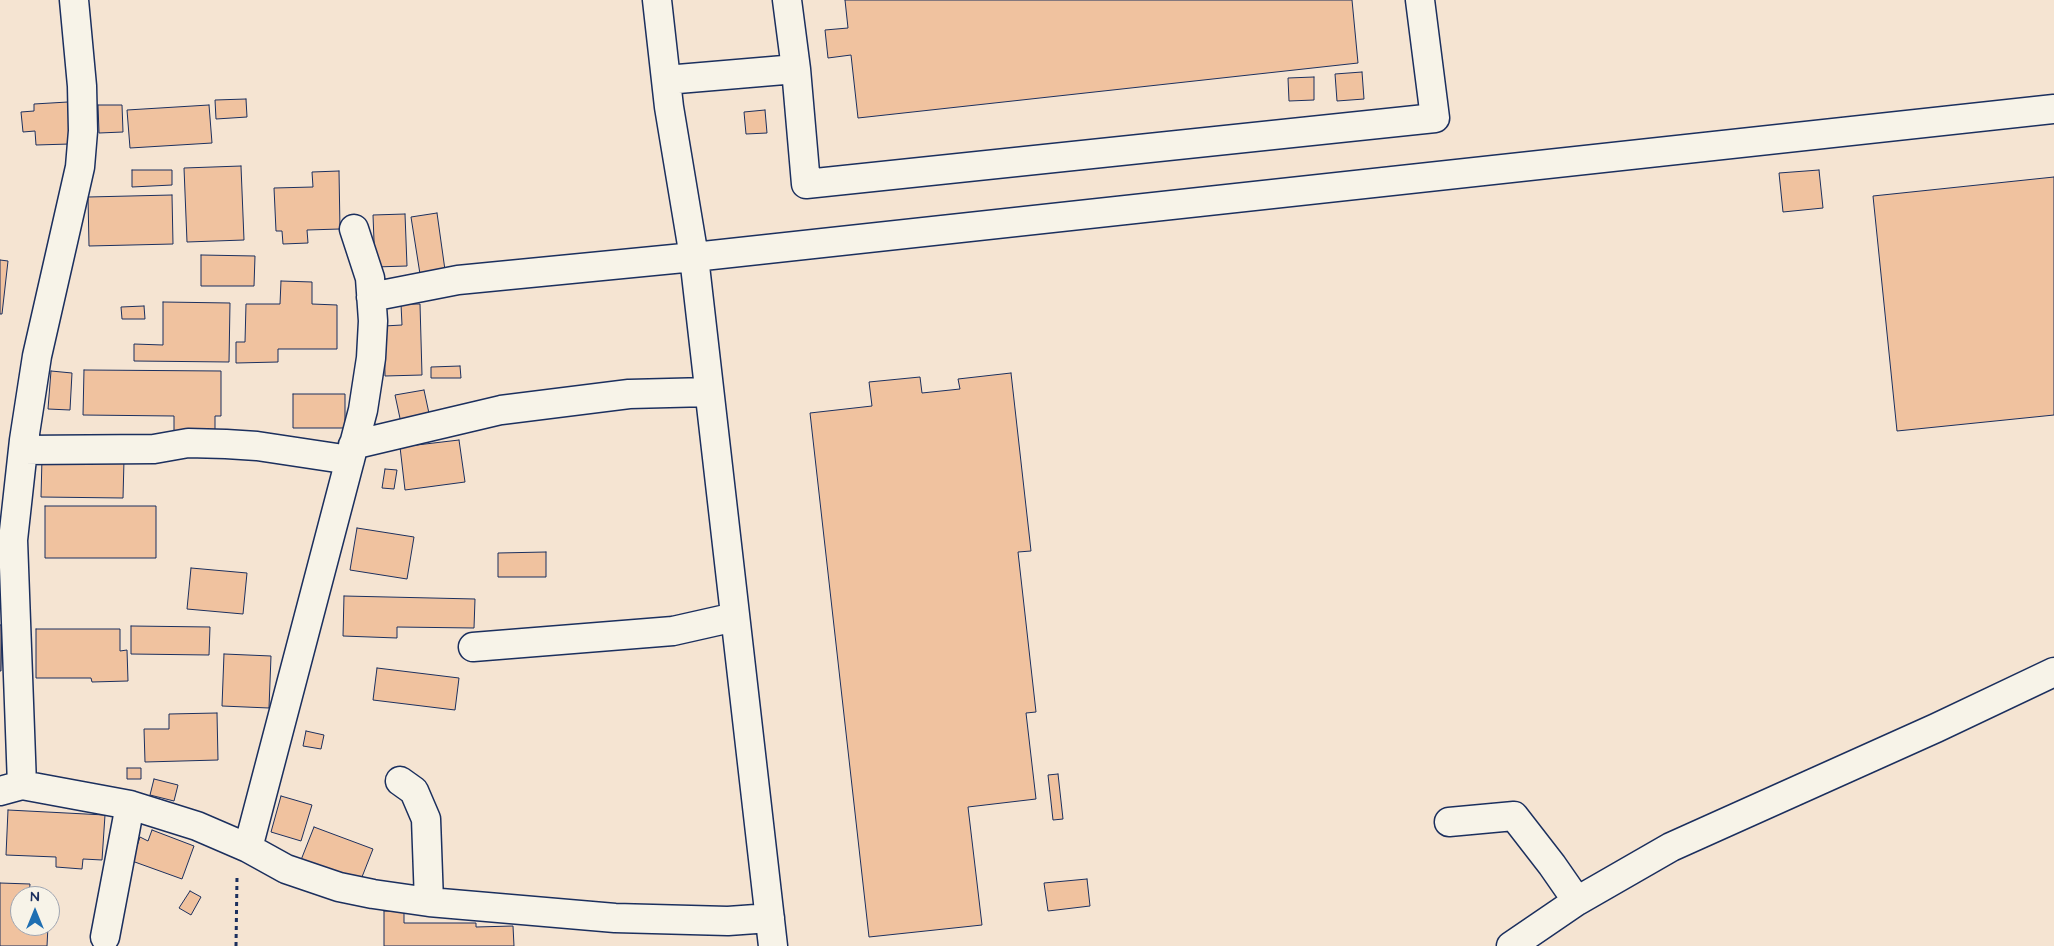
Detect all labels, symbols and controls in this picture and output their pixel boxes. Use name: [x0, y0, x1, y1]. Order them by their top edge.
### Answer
north arrow: [10, 886, 60, 936]
text: N: [31, 887, 39, 907]

